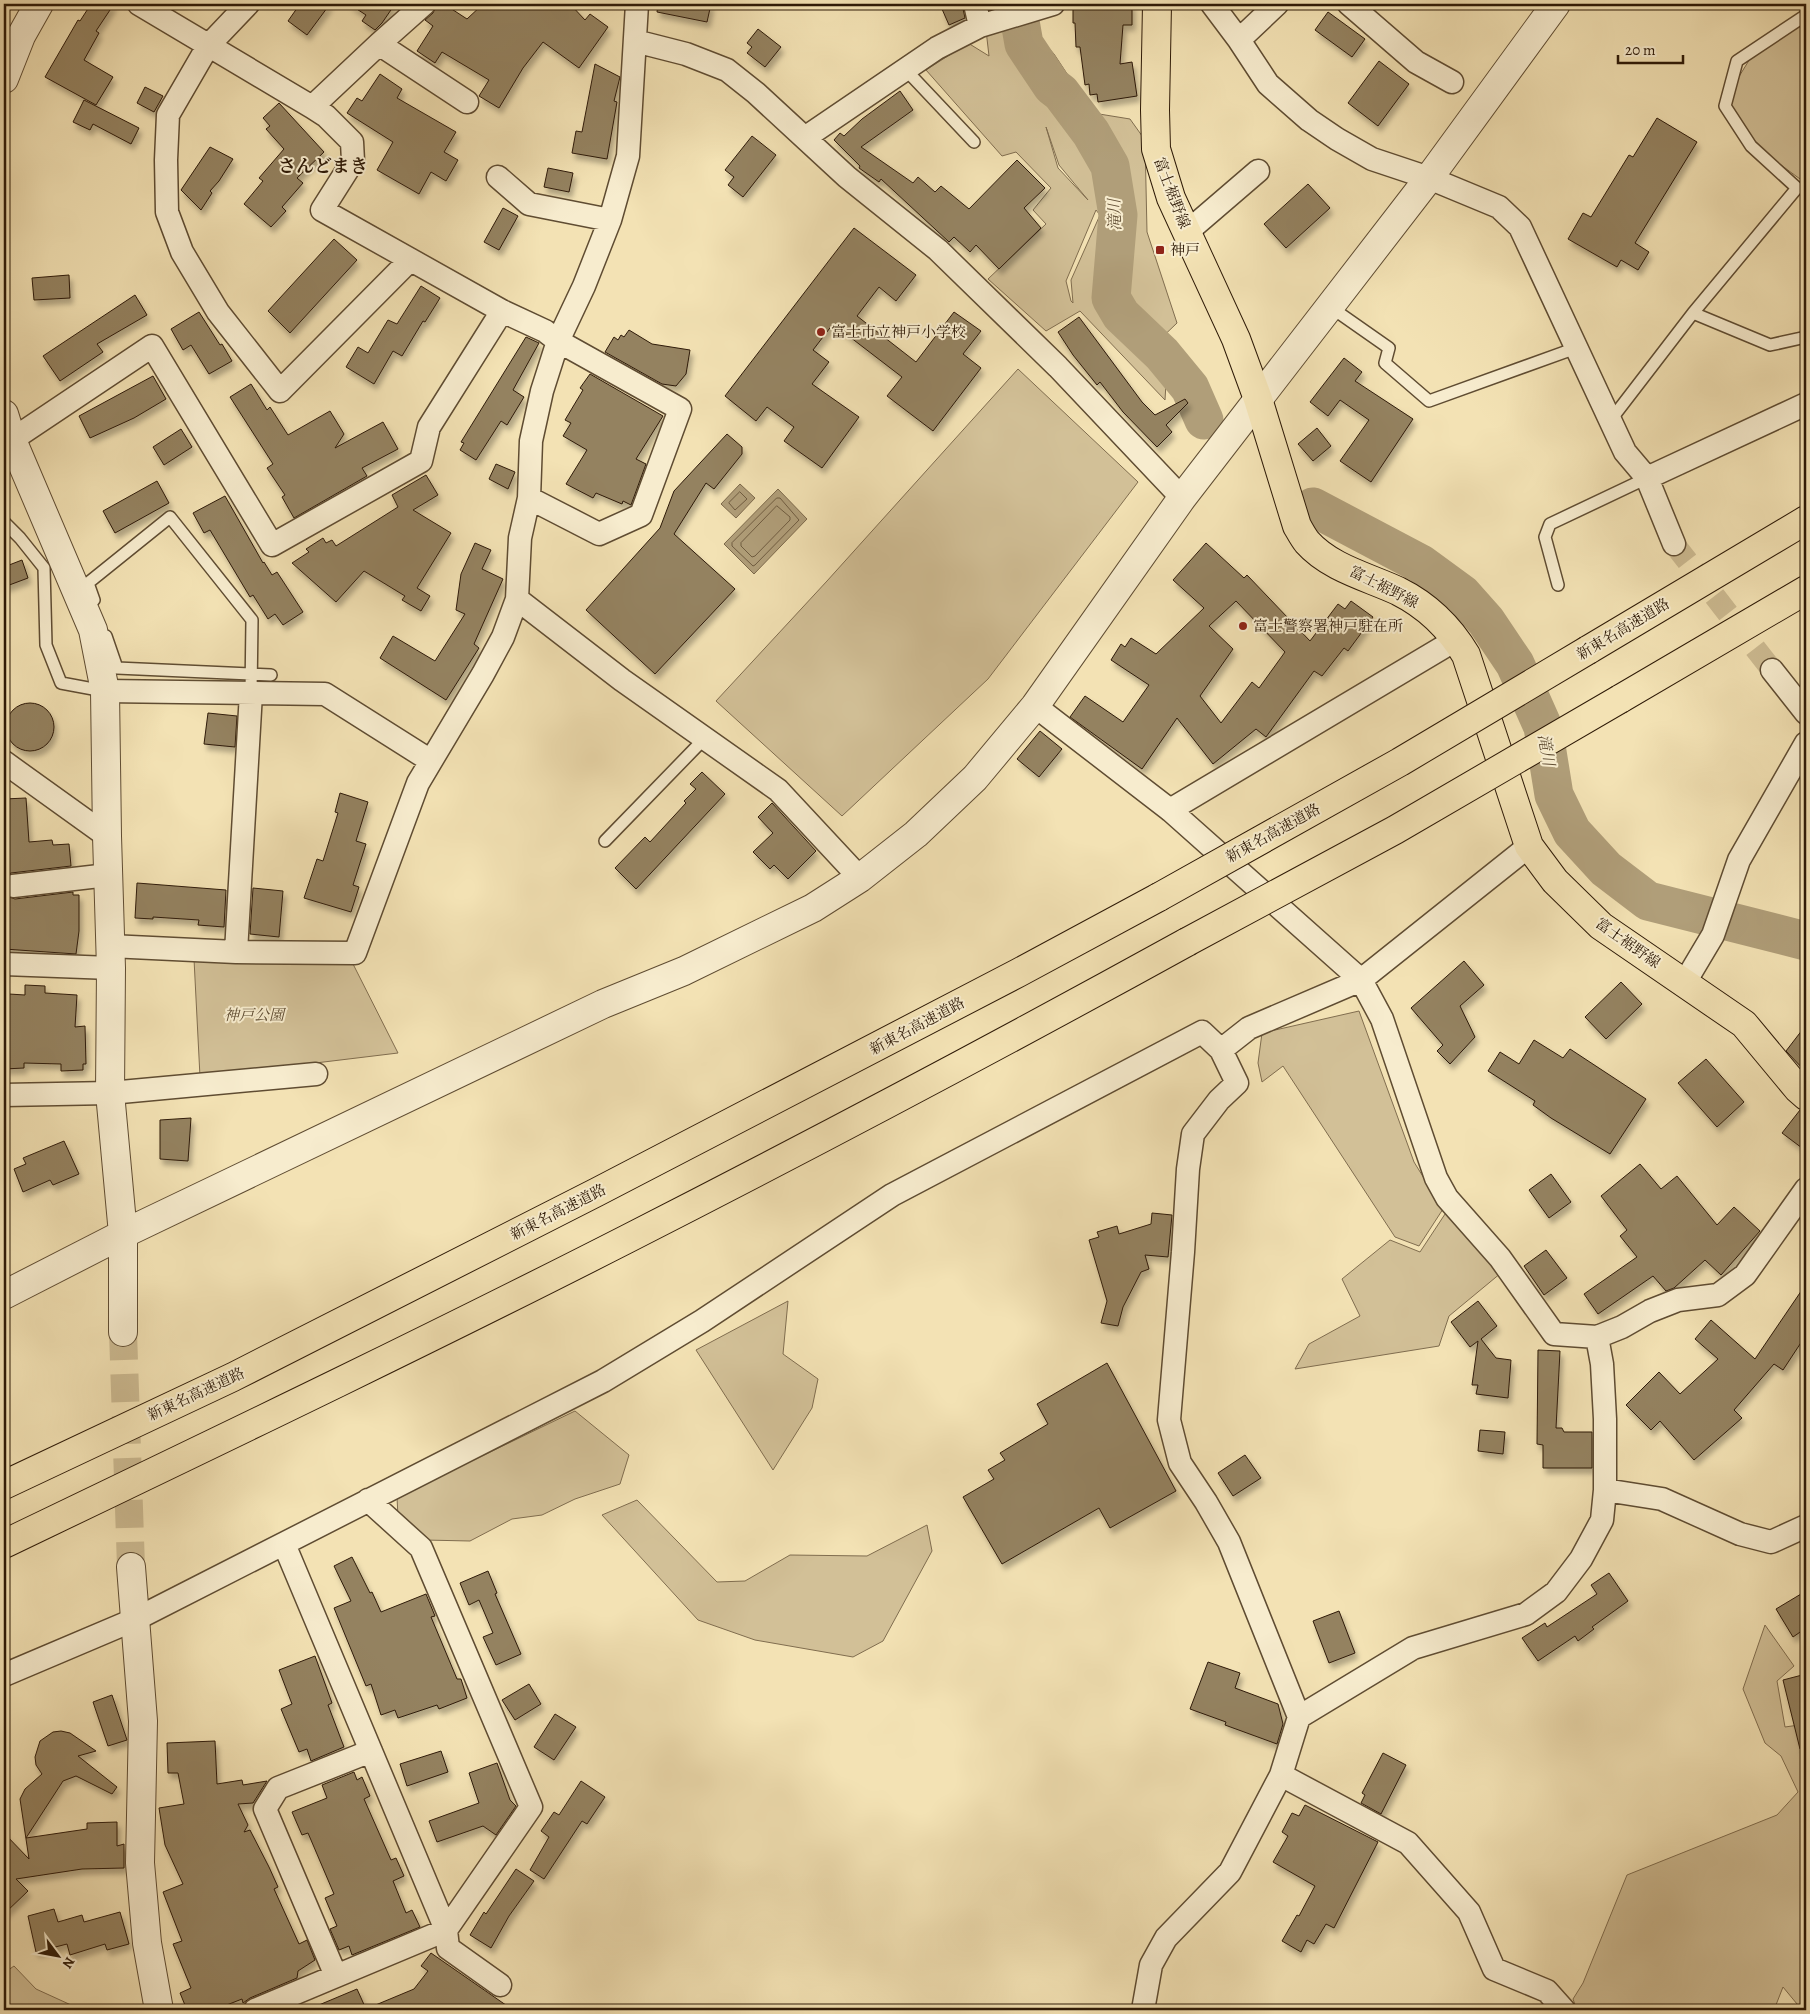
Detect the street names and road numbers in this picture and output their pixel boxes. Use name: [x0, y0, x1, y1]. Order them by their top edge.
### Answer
street label: 富士裾野線: [1149, 154, 1195, 232]
street label: 富士裾野線: [1346, 561, 1422, 613]
street label: 新東名高速道路: [1573, 593, 1673, 665]
street label: 新東名高速道路: [1222, 799, 1324, 867]
street label: 富士裾野線: [1592, 913, 1664, 973]
street label: 新東名高速道路: [866, 993, 968, 1059]
street label: 新東名高速道路: [507, 1179, 609, 1245]
street label: 新東名高速道路: [144, 1363, 248, 1425]

